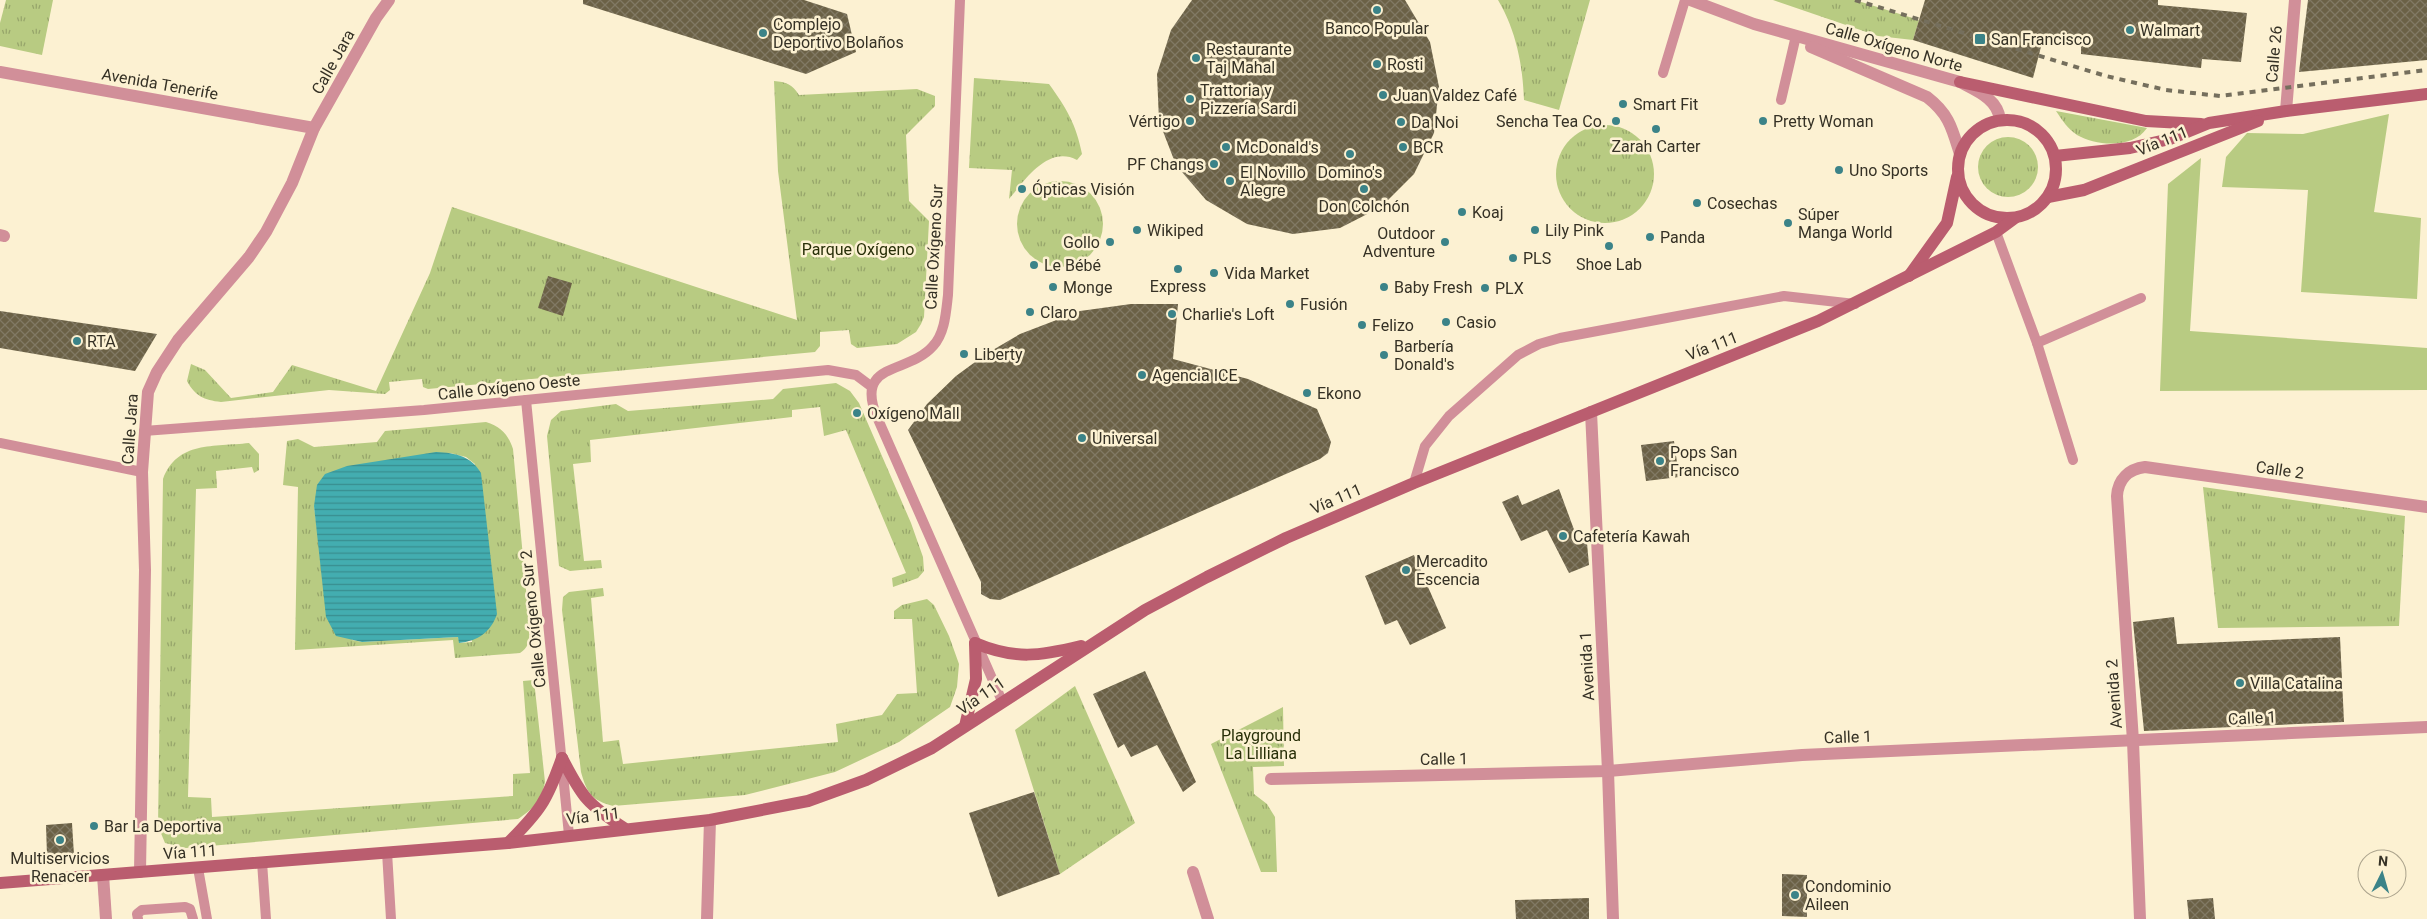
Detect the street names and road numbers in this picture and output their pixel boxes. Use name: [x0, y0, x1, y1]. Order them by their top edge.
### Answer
street label: Calle Oxígeno Norte: [1823, 18, 1965, 76]
street label: Calle 26: [2262, 25, 2286, 83]
street label: Calle Jara: [308, 26, 358, 98]
street label: Avenida Tenerife: [100, 64, 220, 104]
street label: Vía 111: [2134, 122, 2190, 160]
street label: Calle Oxígeno Sur: [921, 183, 947, 310]
street label: Vía 111: [1683, 327, 1741, 365]
street label: Calle Oxígeno Oeste: [437, 370, 581, 404]
street label: Calle Jara: [118, 393, 142, 465]
street label: Calle 2: [2255, 457, 2305, 483]
street label: Vía 111: [1308, 480, 1364, 518]
street label: Calle Oxígeno Sur 2: [516, 549, 550, 689]
street label: Avenida 1: [1576, 631, 1598, 701]
street label: Avenida 2: [2102, 659, 2126, 729]
street label: Vía 111: [953, 673, 1009, 719]
street label: Calle 1: [2227, 707, 2277, 729]
street label: Calle 1: [1824, 727, 1872, 747]
street label: Calle 1: [1420, 749, 1468, 769]
street label: Vía 111: [565, 803, 621, 829]
street label: Vía 111: [163, 841, 217, 863]

